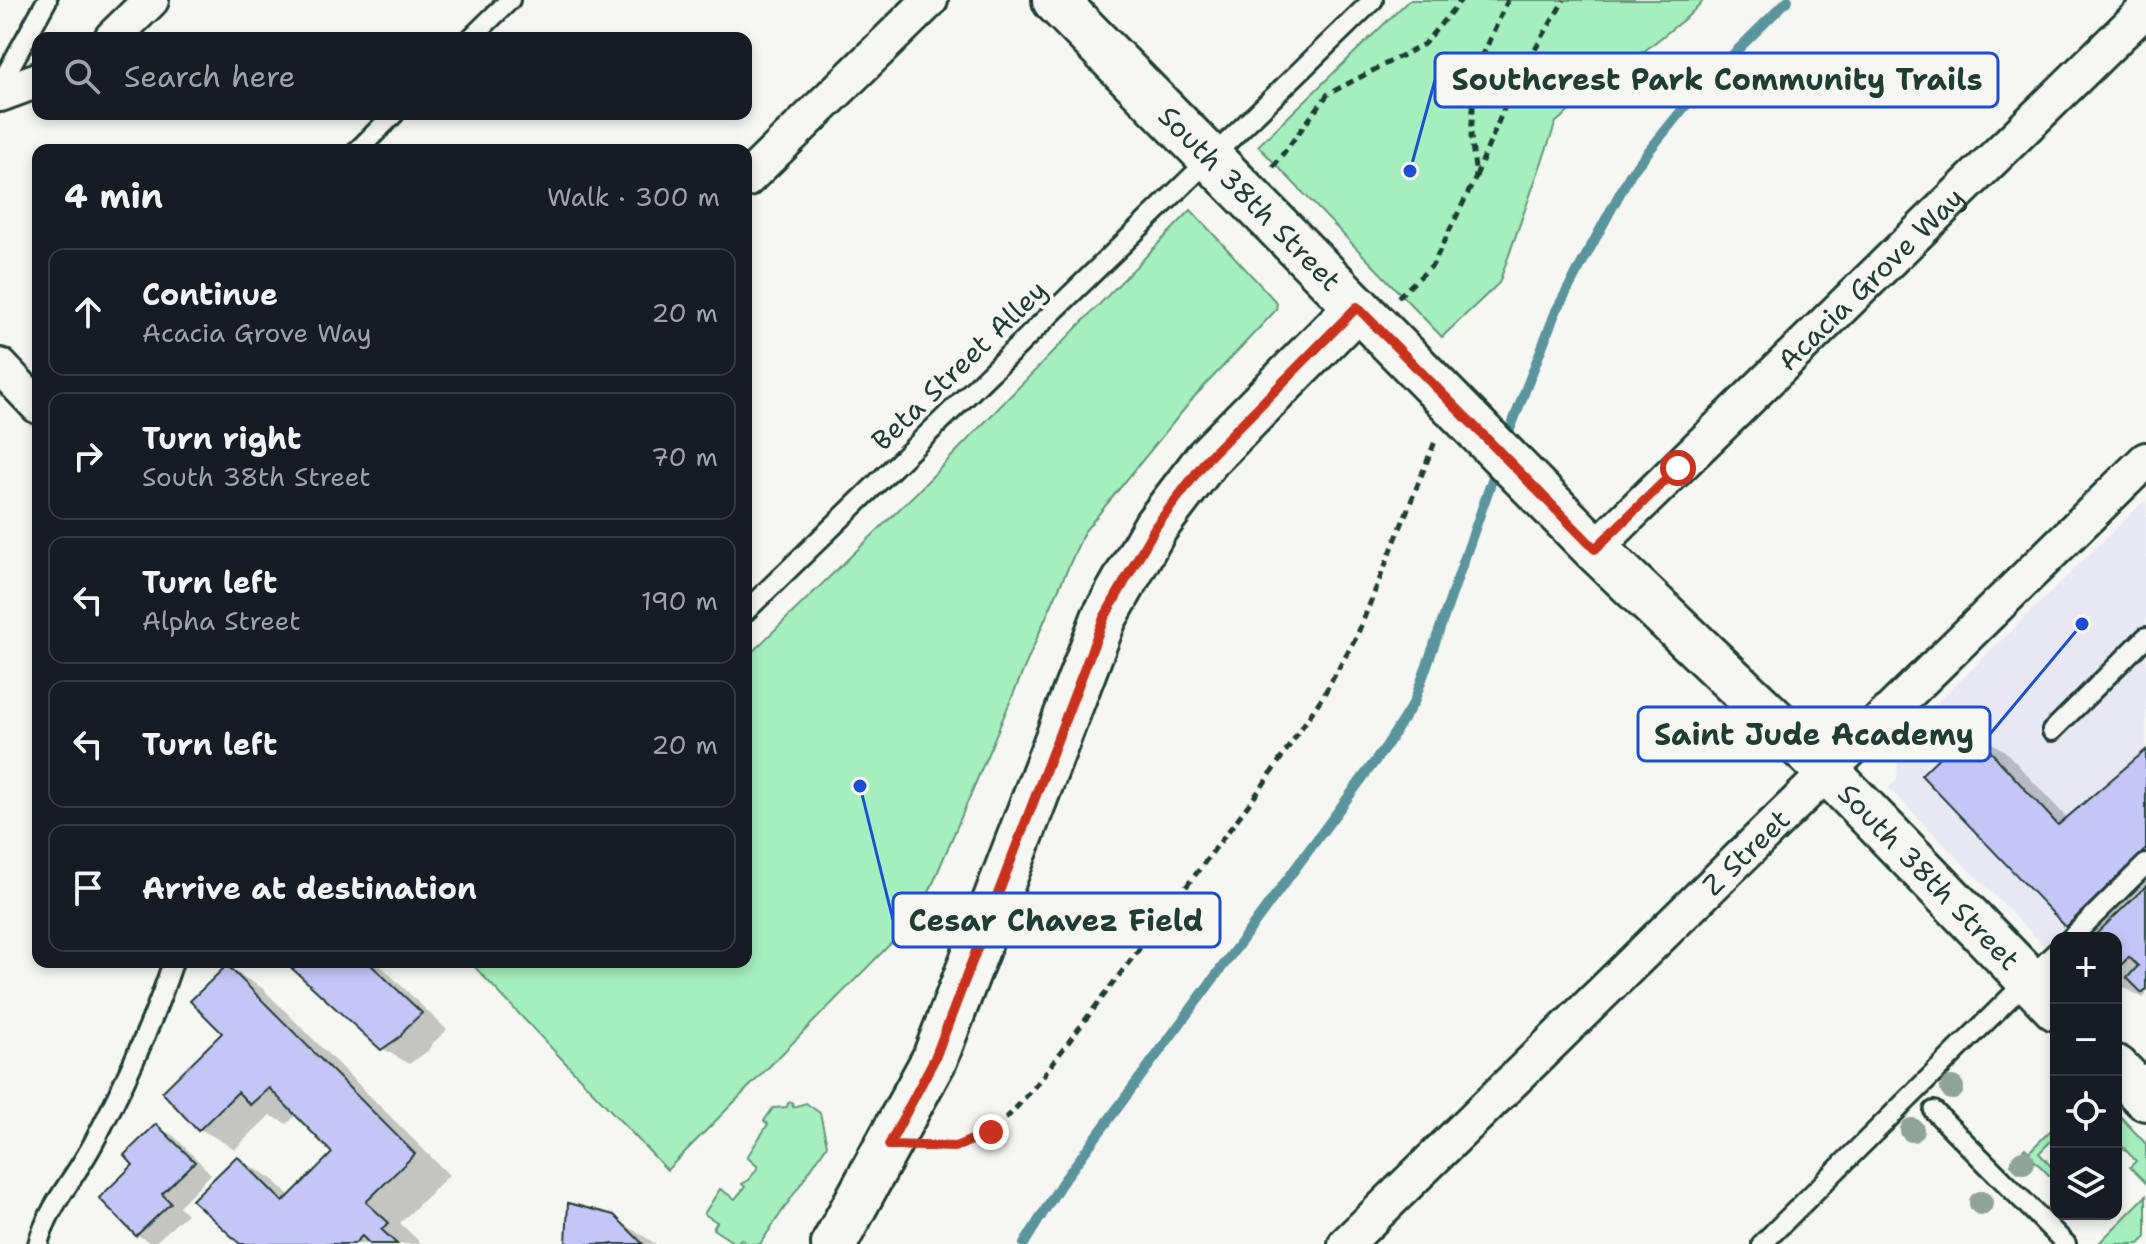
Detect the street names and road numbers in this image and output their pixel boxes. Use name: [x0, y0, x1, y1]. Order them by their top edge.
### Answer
street label: South 38th Street: [1150, 97, 1350, 299]
street label: Acacia Grove Way: [1769, 179, 1972, 379]
street label: Beta Street Alley: [863, 271, 1055, 459]
street label: South 38th Street: [1830, 775, 2028, 978]
street label: Z Street: [1694, 800, 1798, 904]

